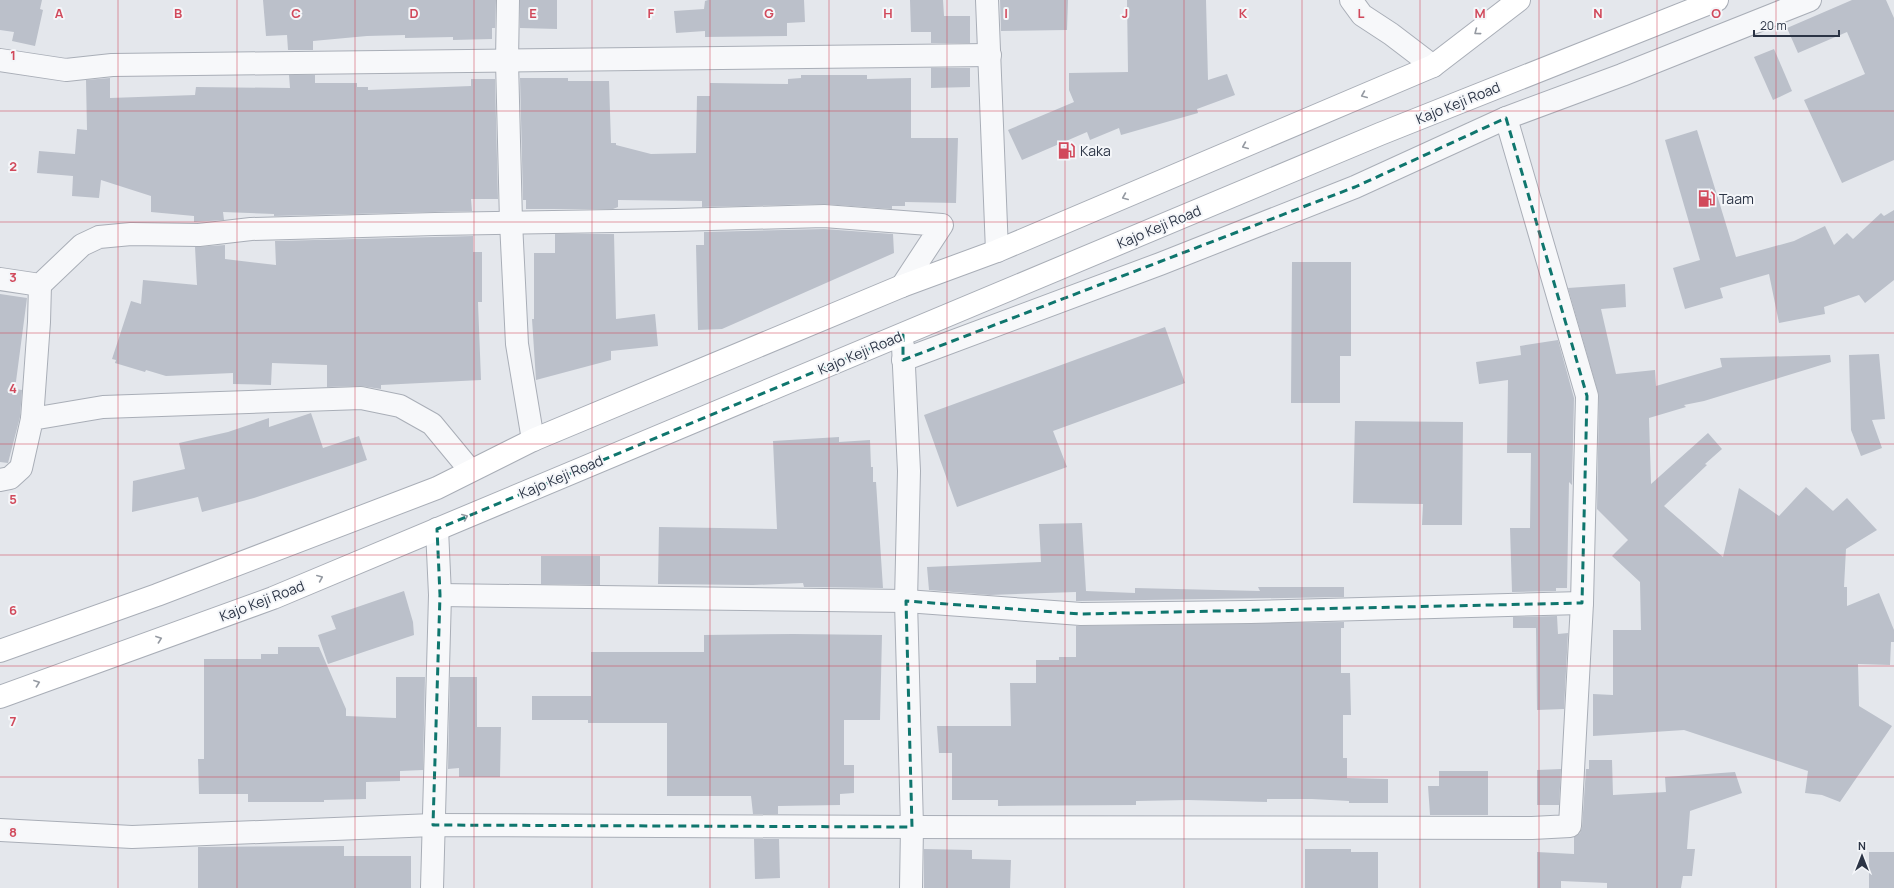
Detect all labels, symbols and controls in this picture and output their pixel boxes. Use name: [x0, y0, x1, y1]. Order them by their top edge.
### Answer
text: A: [55, 4, 64, 22]
text: B: [174, 4, 182, 22]
text: C: [291, 4, 301, 22]
text: D: [409, 4, 419, 22]
text: E: [529, 4, 537, 22]
text: F: [648, 4, 655, 22]
text: G: [764, 4, 774, 22]
text: H: [883, 4, 893, 22]
text: I: [1004, 4, 1008, 22]
text: J: [1122, 4, 1128, 22]
text: K: [1239, 4, 1248, 22]
text: L: [1358, 4, 1365, 22]
text: M: [1474, 4, 1486, 22]
text: N: [1593, 4, 1603, 22]
text: O: [1711, 4, 1721, 22]
scale bar: [1754, 12, 1839, 38]
text: 20 m: [1760, 17, 1787, 34]
one-way arrow: [1474, 27, 1481, 35]
text: 1: [10, 46, 16, 64]
street label: Kajo Keji Road: [1413, 77, 1503, 128]
one-way arrow: [1361, 90, 1369, 98]
fuel station icon: Kaka: [1057, 141, 1077, 161]
place label: Kaka: [1080, 141, 1111, 160]
one-way arrow: [1241, 141, 1249, 149]
text: 2: [9, 157, 17, 175]
fuel station icon: Taam: [1696, 189, 1716, 209]
place label: Taam: [1719, 189, 1754, 208]
one-way arrow: [1122, 192, 1129, 200]
street label: Kajo Keji Road: [1114, 200, 1204, 253]
text: 3: [9, 268, 17, 286]
street label: Kajo Keji Road: [815, 326, 905, 379]
text: 4: [9, 379, 17, 397]
street label: Kajo Keji Road: [516, 450, 606, 503]
text: 5: [9, 490, 17, 508]
one-way arrow: [461, 514, 469, 522]
one-way arrow: [315, 575, 323, 583]
street label: Kajo Keji Road: [217, 576, 307, 625]
text: 6: [9, 601, 17, 619]
one-way arrow: [155, 636, 162, 644]
one-way arrow: [33, 680, 40, 688]
text: 7: [10, 712, 17, 730]
text: 8: [9, 823, 17, 841]
north arrow: [1842, 836, 1882, 876]
text: N: [1858, 838, 1866, 853]

